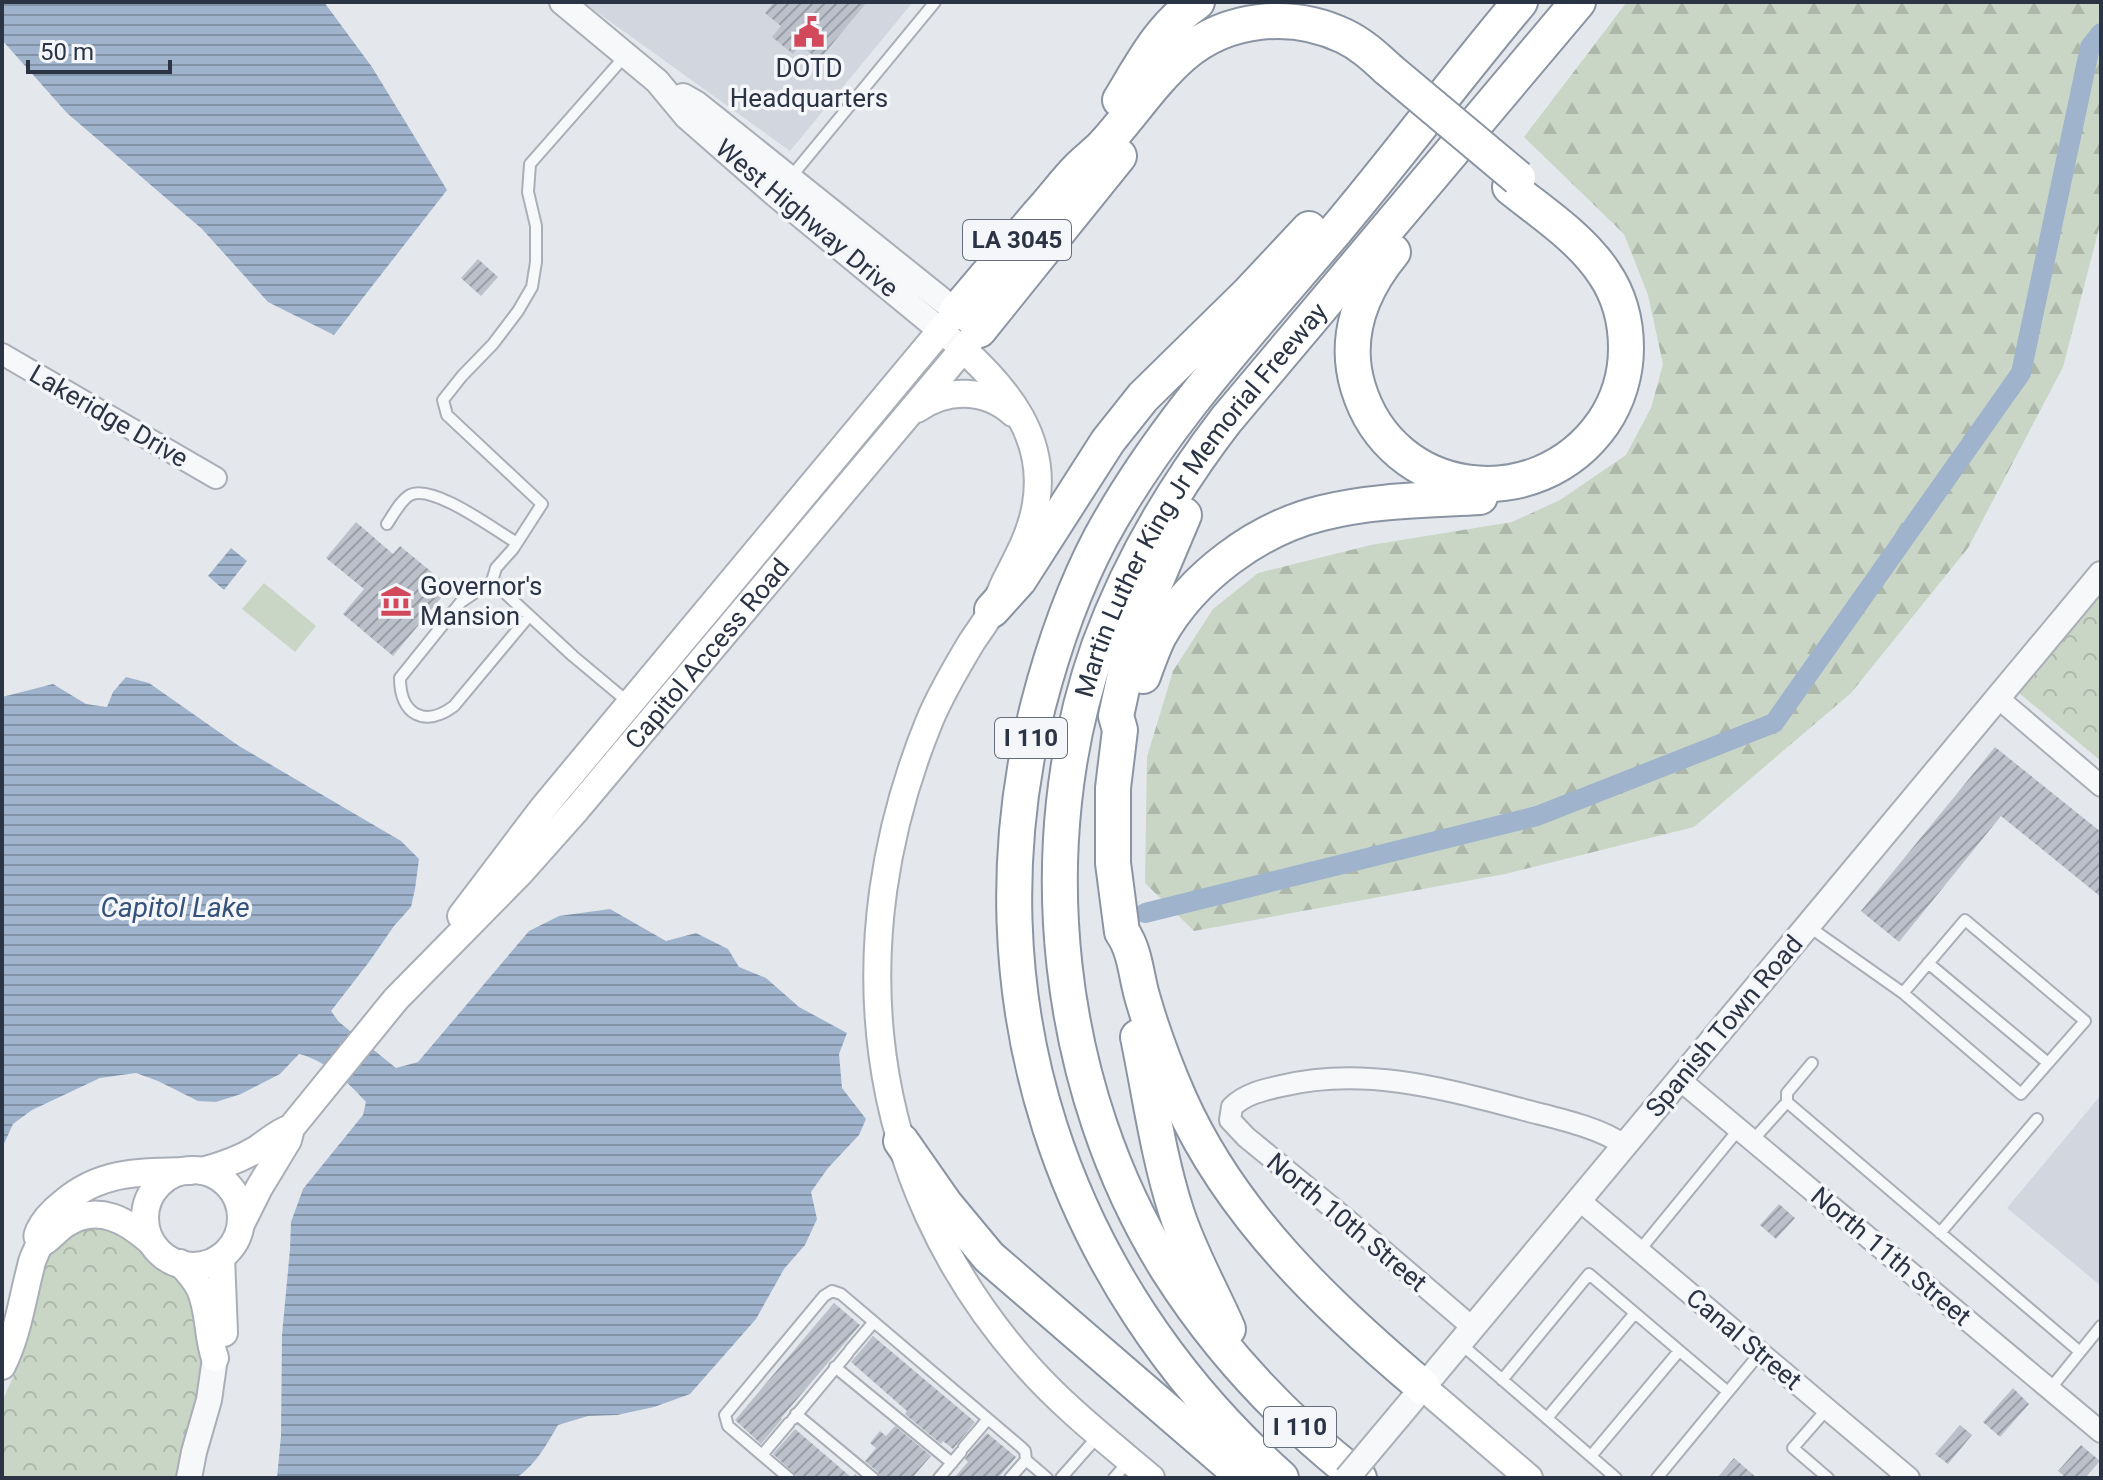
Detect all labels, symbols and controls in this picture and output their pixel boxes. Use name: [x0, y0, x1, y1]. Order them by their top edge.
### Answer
public building icon: DOTD Headquarters: [792, 15, 826, 49]
scale bar: [28, 24, 170, 74]
text: 50 m: [40, 38, 94, 66]
place label: DOTD Headquarters: [730, 53, 888, 113]
street label: West Highway Drive: [710, 133, 904, 303]
road number: LA 3045: [963, 220, 1071, 260]
street label: Martin Luther King Jr Memorial Freeway: [1069, 297, 1333, 701]
street label: Lakeridge Drive: [24, 359, 194, 473]
street label: Capitol Access Road: [619, 553, 796, 755]
place label: Governor's Mansion: [420, 571, 543, 631]
museum icon: Governor's Mansion: [379, 584, 413, 618]
road number: I 110: [995, 718, 1067, 758]
water label: Capitol Lake: [100, 891, 250, 924]
street label: Spanish Town Road: [1639, 929, 1809, 1123]
street label: North 10th Street: [1261, 1146, 1433, 1298]
street label: North 11th Street: [1805, 1180, 1977, 1332]
street label: Canal Street: [1680, 1282, 1808, 1396]
road number: I 110: [1264, 1407, 1336, 1447]

